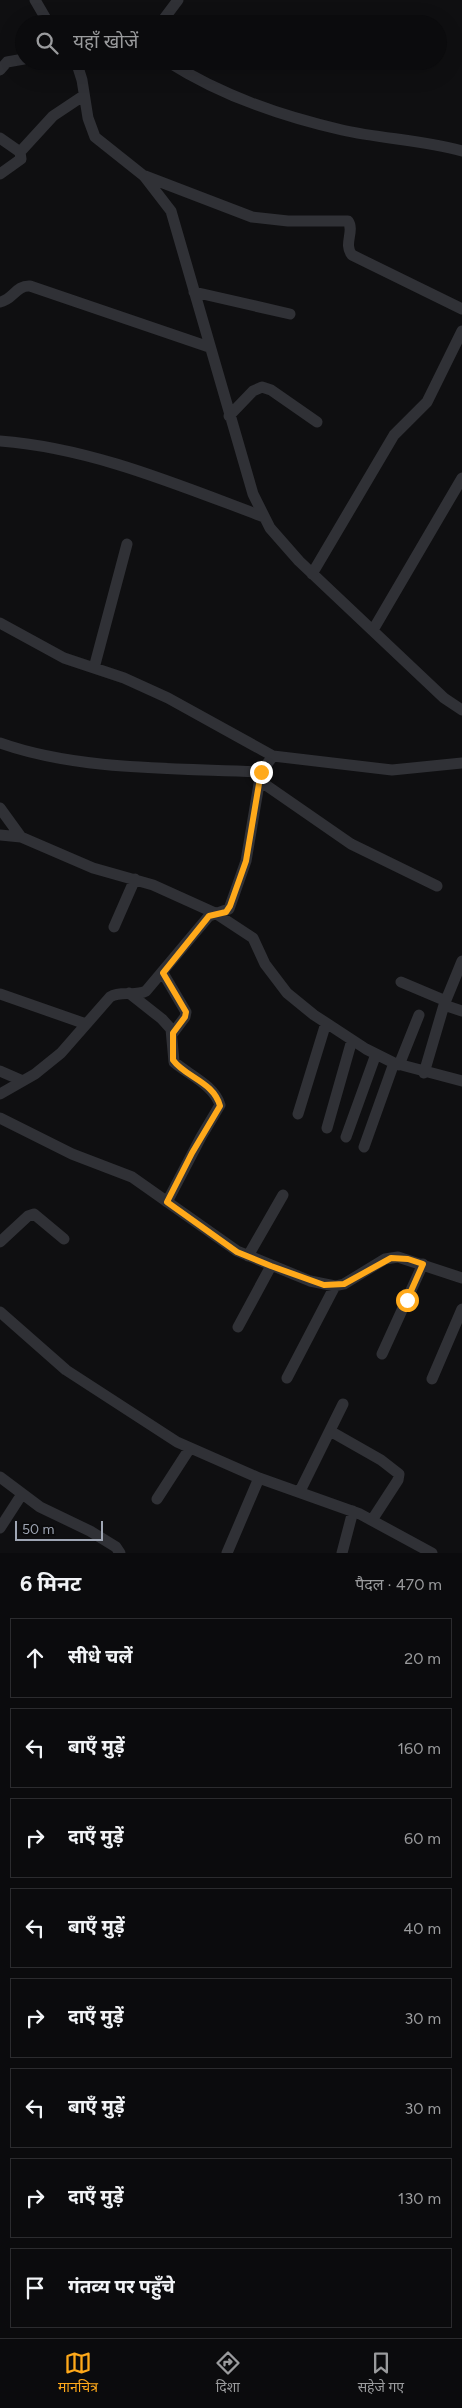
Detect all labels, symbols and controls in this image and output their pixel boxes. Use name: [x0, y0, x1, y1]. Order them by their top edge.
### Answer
search box: [15, 15, 447, 70]
icon: search: [33, 29, 61, 57]
text: यहाँ खोजें: [73, 30, 138, 53]
route end: [250, 761, 273, 784]
route start: [396, 1289, 419, 1312]
scale bar: [15, 1518, 102, 1541]
text: 50 m: [22, 1521, 54, 1538]
text: 6 मिनट: [20, 1571, 81, 1596]
text: पैदल · 470 m: [355, 1575, 442, 1594]
icon: ahead: [21, 1644, 49, 1672]
text: सीधे चलें: [68, 1645, 132, 1668]
text: 20 m: [404, 1649, 441, 1668]
icon: left: [21, 1734, 49, 1762]
text: बाएँ मुड़ें: [68, 1735, 125, 1758]
text: 160 m: [398, 1739, 441, 1758]
icon: right: [21, 1824, 49, 1852]
text: दाएँ मुड़ें: [68, 1825, 124, 1848]
text: 60 m: [404, 1829, 441, 1848]
icon: left: [21, 1914, 49, 1942]
text: बाएँ मुड़ें: [68, 1915, 125, 1938]
text: 40 m: [403, 1919, 441, 1938]
icon: right: [21, 2004, 49, 2032]
text: दाएँ मुड़ें: [68, 2005, 124, 2028]
text: 30 m: [404, 2009, 441, 2028]
icon: left: [21, 2094, 49, 2122]
text: बाएँ मुड़ें: [68, 2095, 125, 2118]
text: 30 m: [404, 2099, 441, 2118]
icon: right: [21, 2184, 49, 2212]
text: दाएँ मुड़ें: [68, 2185, 124, 2208]
text: 130 m: [398, 2189, 441, 2208]
icon: arrive: [21, 2274, 49, 2302]
text: गंतव्य पर पहुँचे: [68, 2275, 175, 2298]
tab: मानचित्र: [58, 2349, 98, 2398]
tab: दिशा: [214, 2349, 242, 2398]
tab: सहेजे गए: [358, 2349, 404, 2398]

